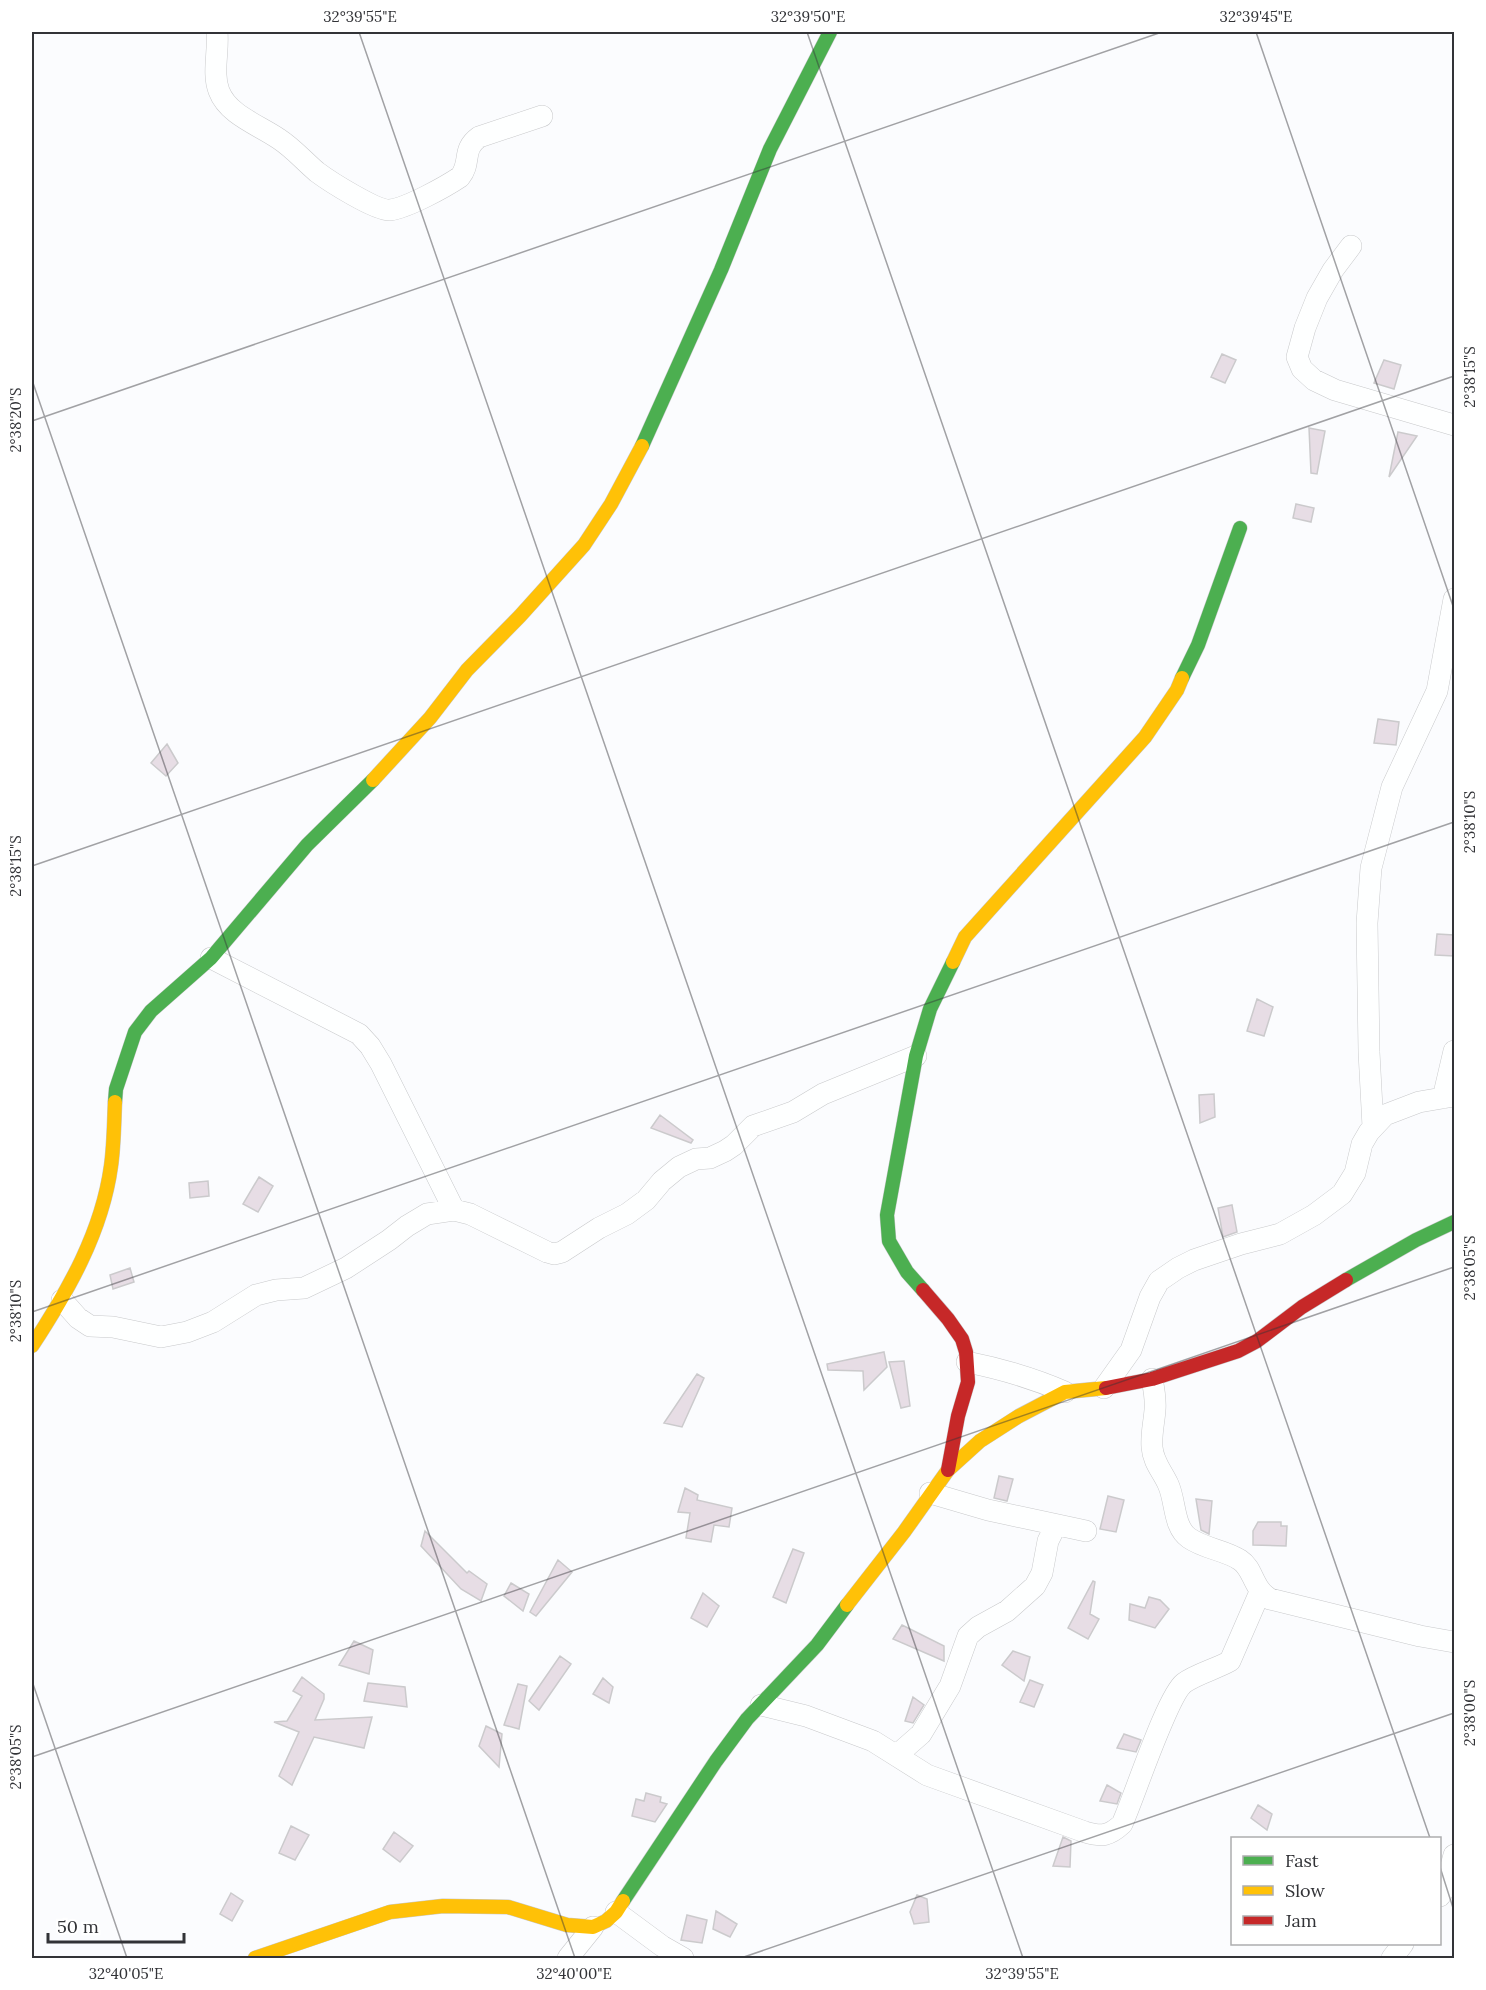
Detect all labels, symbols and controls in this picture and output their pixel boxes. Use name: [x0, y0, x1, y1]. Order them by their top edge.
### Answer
text: 32°39'55"E: [323, 7, 397, 26]
text: 32°39'50"E: [771, 7, 845, 26]
text: 32°39'45"E: [1220, 7, 1292, 26]
text: 2°38'15"S: [1460, 346, 1479, 408]
text: 2°38'20"S: [6, 387, 25, 453]
text: 2°38'10"S: [1460, 791, 1479, 853]
text: 2°38'15"S: [6, 835, 25, 897]
text: 2°38'05"S: [1460, 1235, 1479, 1301]
text: 2°38'10"S: [6, 1280, 25, 1342]
text: 2°38'00"S: [1460, 1680, 1479, 1746]
text: 2°38'05"S: [6, 1724, 25, 1790]
legend: [1231, 1837, 1441, 1945]
text: Fast: [1285, 1849, 1319, 1872]
text: Slow: [1285, 1879, 1325, 1902]
scale bar: [48, 1906, 184, 1944]
text: Jam: [1284, 1909, 1317, 1932]
text: 50 m: [57, 1915, 99, 1938]
text: 32°40'05"E: [89, 1964, 163, 1983]
text: 32°40'00"E: [536, 1964, 612, 1983]
text: 32°39'55"E: [985, 1964, 1059, 1983]

